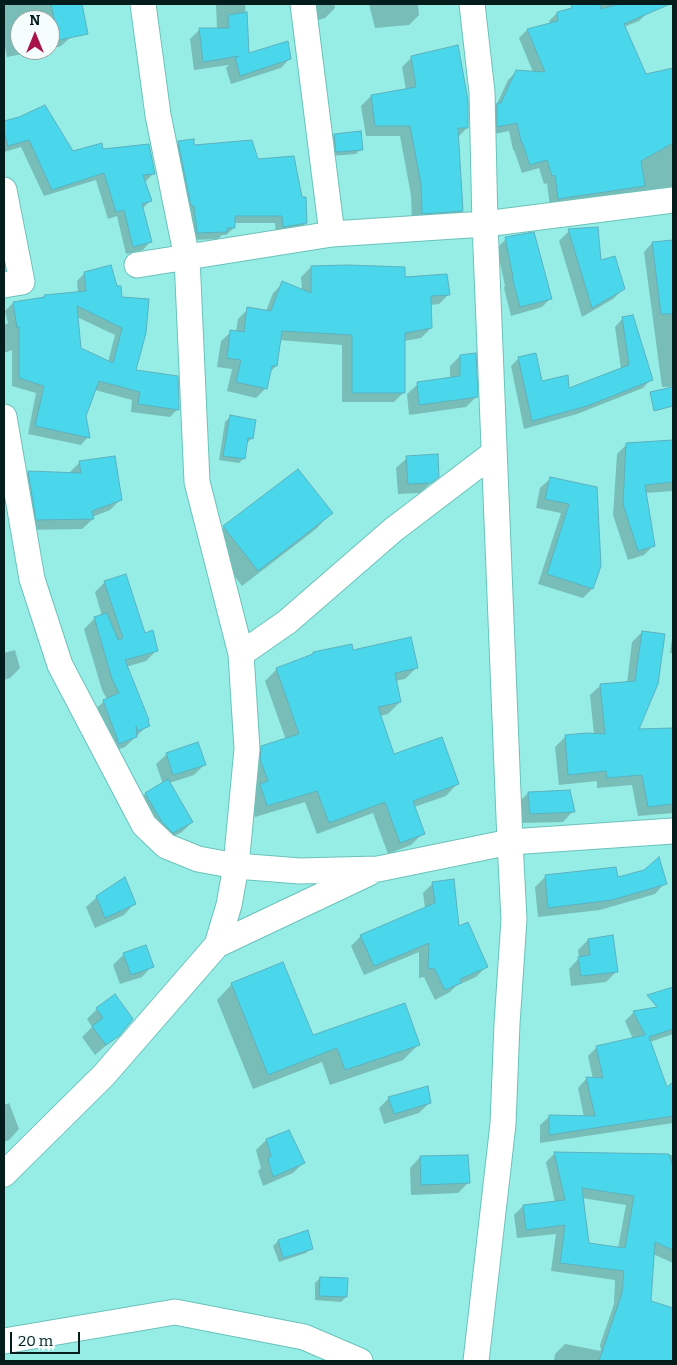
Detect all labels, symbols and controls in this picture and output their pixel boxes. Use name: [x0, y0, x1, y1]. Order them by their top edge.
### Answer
north arrow: [10, 10, 60, 60]
text: N: [30, 12, 40, 29]
scale bar: [12, 1322, 82, 1354]
text: 20 m: [18, 1332, 53, 1350]

